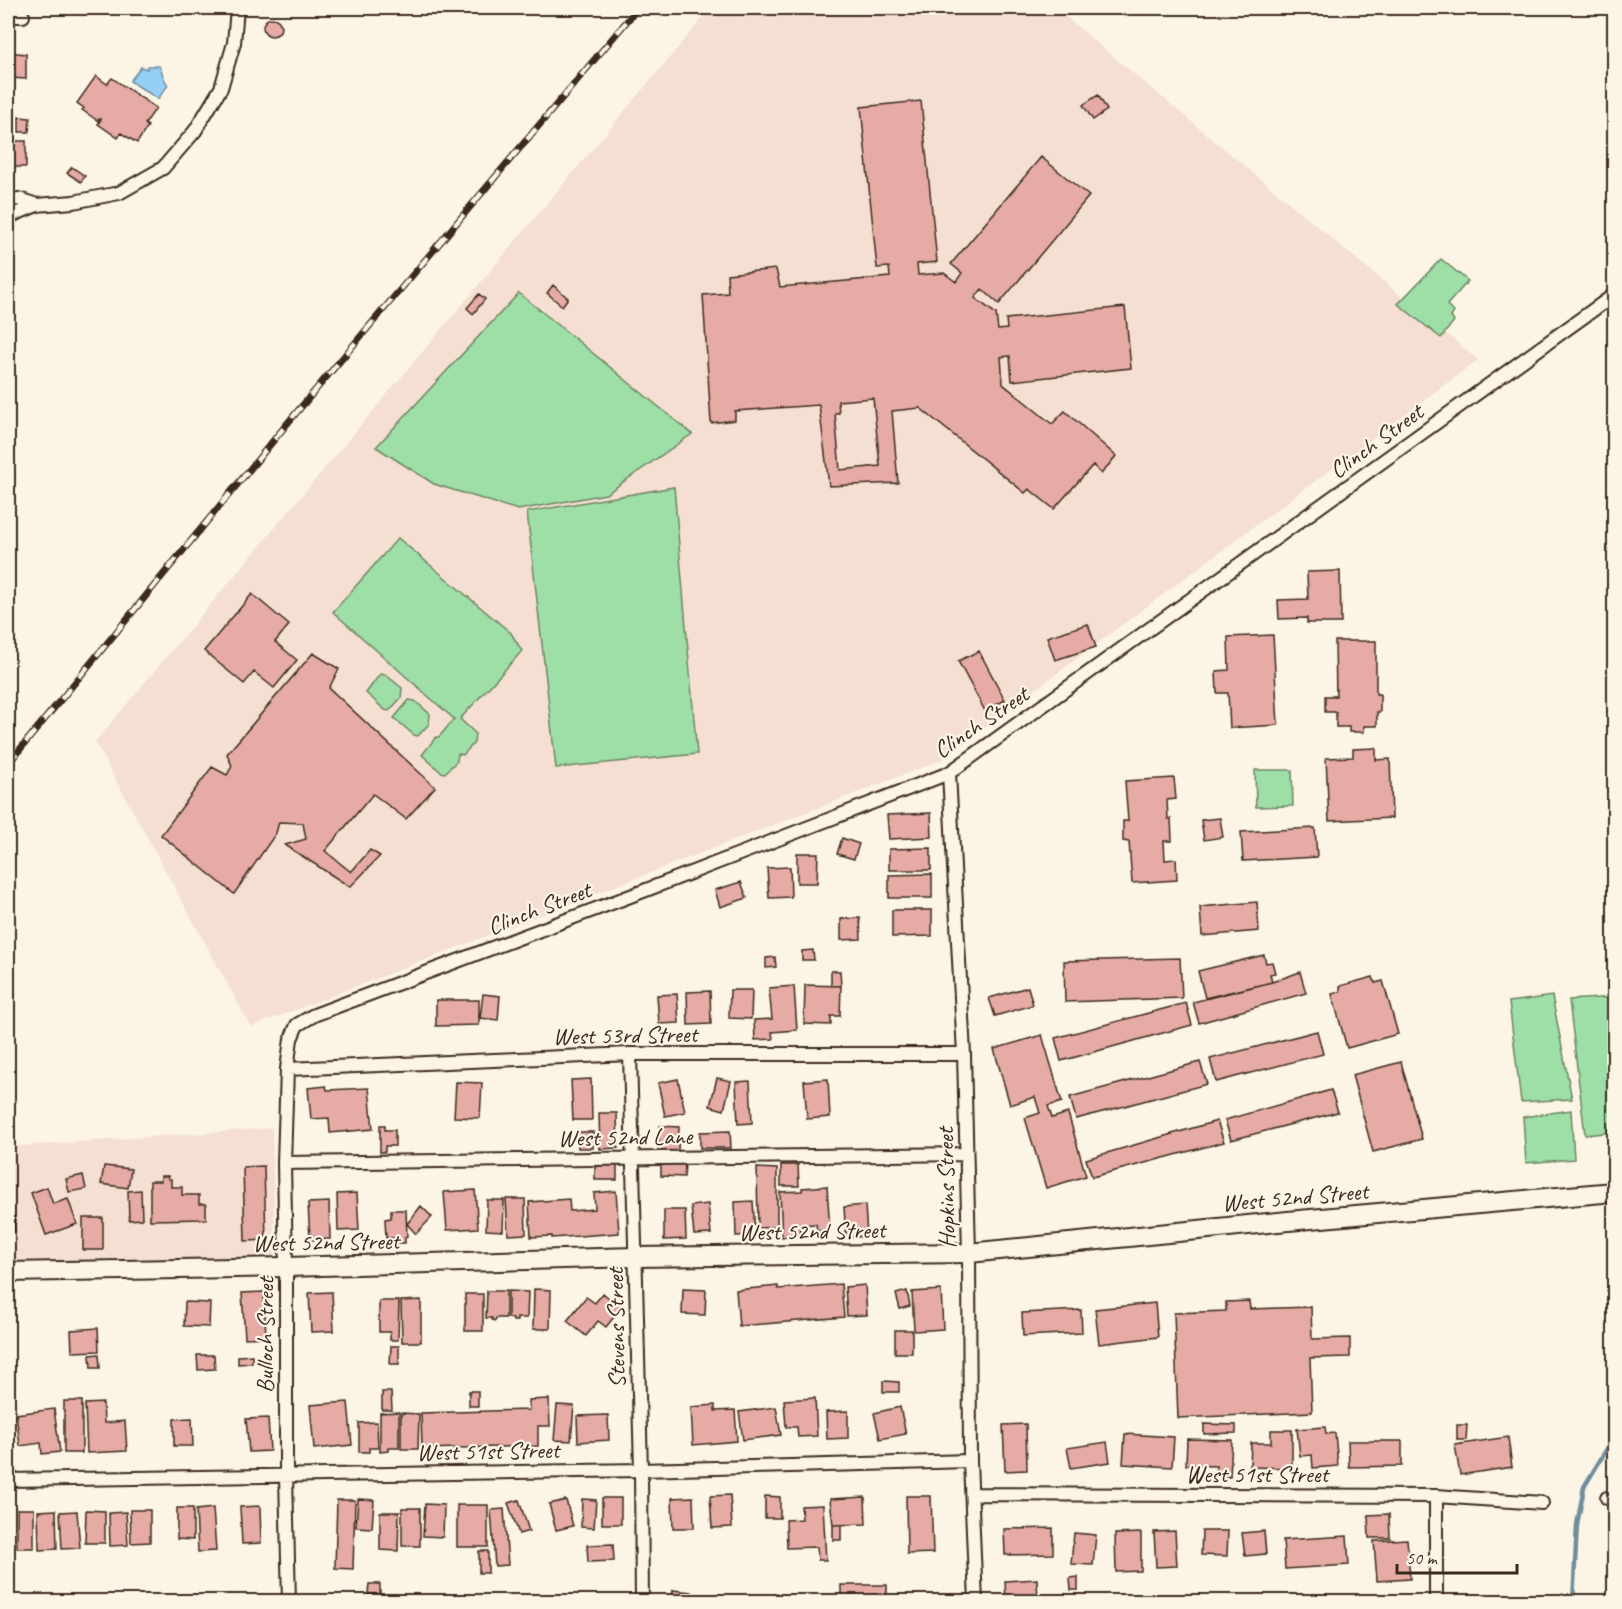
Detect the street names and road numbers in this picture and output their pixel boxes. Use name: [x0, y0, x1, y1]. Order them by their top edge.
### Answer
street label: Clinch Street: [1323, 396, 1430, 485]
street label: Clinch Street: [928, 678, 1036, 765]
street label: Clinch Street: [483, 874, 597, 941]
street label: West 53rd Street: [552, 1019, 700, 1051]
street label: West 52nd Lane: [558, 1121, 695, 1153]
street label: Hopkins Street: [930, 1125, 962, 1249]
street label: West 52nd Street: [1221, 1175, 1371, 1218]
street label: West 52nd Street: [738, 1215, 888, 1247]
street label: West 52nd Street: [252, 1226, 402, 1258]
street label: Stevens Street: [600, 1266, 632, 1388]
street label: Bulloch Street: [250, 1275, 280, 1393]
street label: West 51st Street: [416, 1435, 562, 1467]
street label: West 51st Street: [1186, 1459, 1330, 1489]

